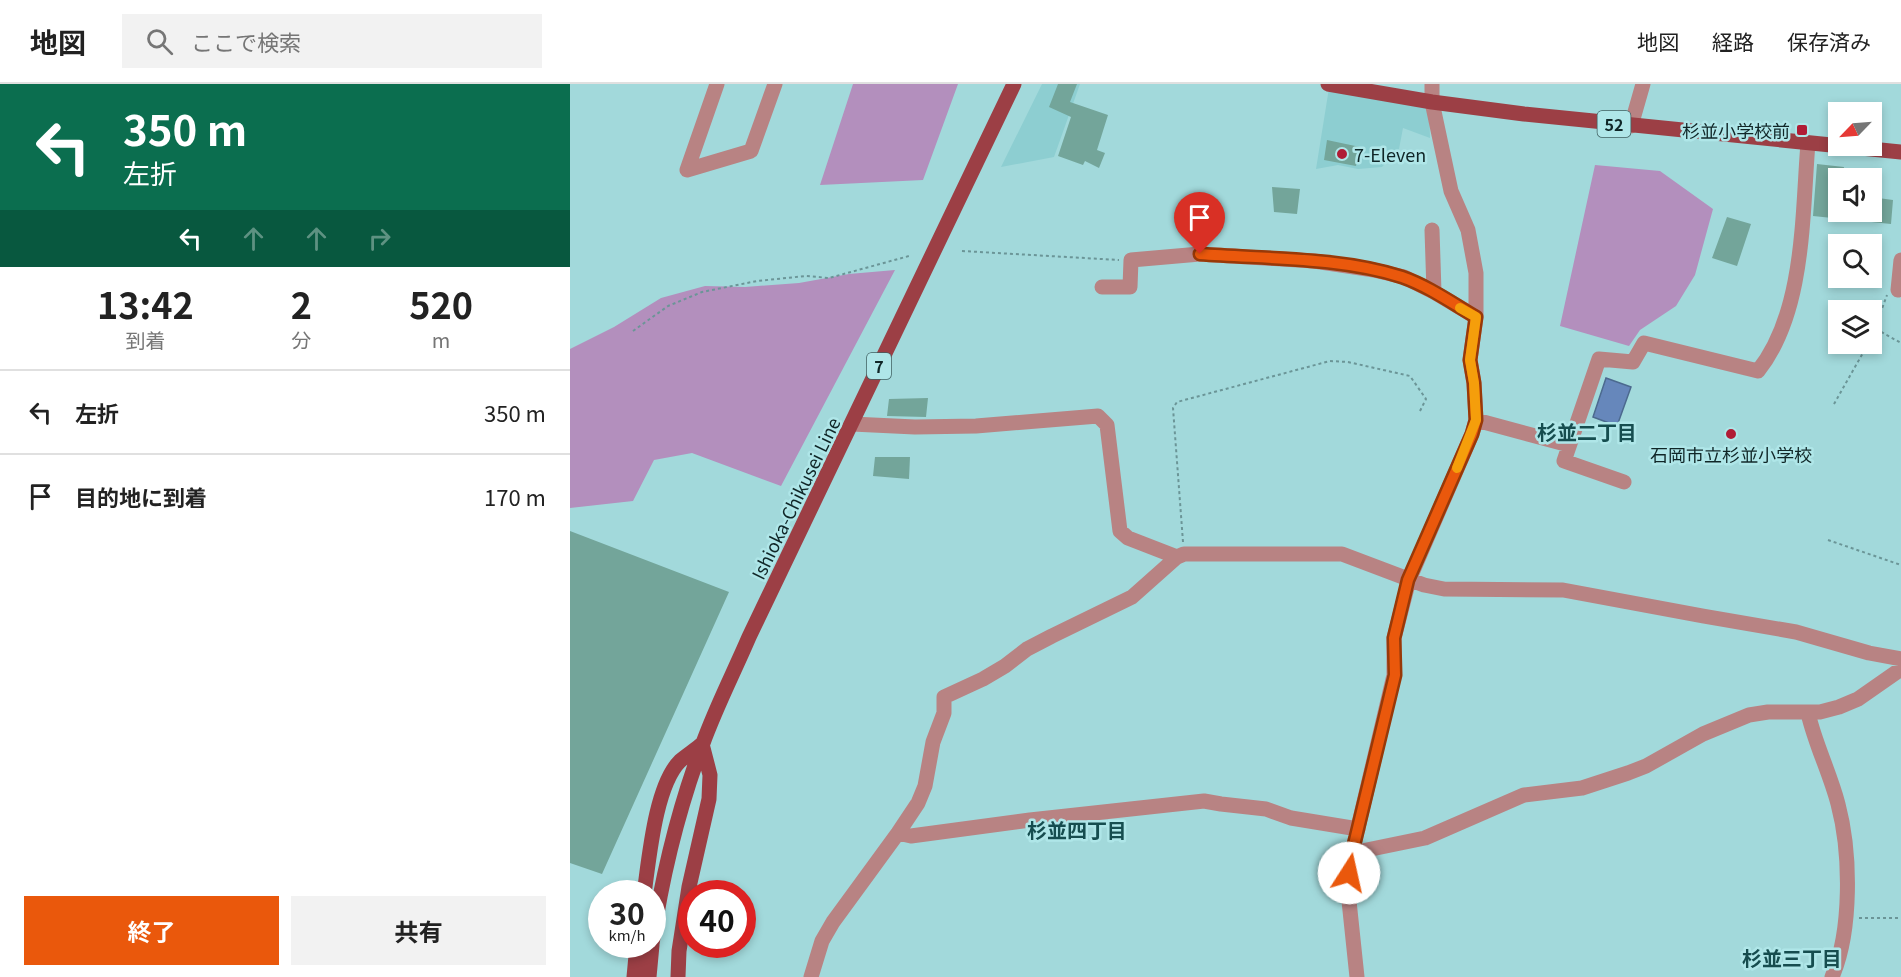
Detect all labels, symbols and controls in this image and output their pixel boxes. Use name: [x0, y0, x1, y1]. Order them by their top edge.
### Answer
search box: [122, 14, 542, 68]
text: 地図: [30, 21, 86, 61]
icon: search: [143, 25, 176, 58]
text: ここで検索: [191, 25, 301, 57]
text: 地図: [1637, 26, 1679, 56]
text: 経路: [1712, 26, 1754, 56]
text: 保存済み: [1787, 26, 1871, 56]
text: 350 m: [123, 97, 247, 158]
north arrow: [1828, 102, 1882, 156]
map controls: [1828, 102, 1882, 354]
icon: left: [24, 108, 102, 186]
road number: 52: [1598, 111, 1630, 137]
place label: 杉並小学校前: [1682, 117, 1790, 143]
marker: 杉並小学校前: [1795, 123, 1809, 137]
place label: 7-Eleven: [1354, 141, 1426, 167]
marker: 7-Eleven: [1335, 147, 1349, 161]
text: 左折: [123, 153, 177, 192]
button: sound: [1828, 168, 1882, 222]
pin: [1174, 192, 1225, 254]
icon: arrive: [1183, 201, 1216, 234]
icon: left: [174, 222, 207, 255]
icon: ahead: [237, 222, 270, 255]
icon: ahead: [300, 222, 333, 255]
icon: right: [363, 222, 396, 255]
button: search: [1828, 234, 1882, 288]
text: 13:42: [97, 277, 194, 329]
text: 2: [291, 277, 312, 329]
text: 520: [409, 277, 473, 329]
button: layers: [1828, 300, 1882, 354]
text: 到着: [125, 325, 165, 354]
text: 分: [291, 325, 311, 354]
text: m: [432, 325, 450, 354]
road number: 7: [867, 353, 891, 379]
icon: left: [24, 396, 57, 429]
text: 左折: [75, 396, 119, 428]
text: 350 m: [484, 396, 546, 428]
street label: Ishioka-Chikusei Line: [744, 413, 846, 583]
district label: 杉並二丁目: [1537, 417, 1637, 446]
marker: 石岡市立杉並小学校: [1724, 427, 1738, 441]
place label: 石岡市立杉並小学校: [1650, 441, 1812, 467]
icon: arrive: [24, 480, 57, 513]
text: 目的地に到着: [75, 480, 207, 512]
text: 170 m: [484, 480, 546, 512]
district label: 杉並四丁目: [1027, 815, 1127, 844]
position arrow: [1317, 841, 1381, 905]
speed limit sign: 40: [678, 880, 756, 958]
text: 30: [609, 890, 645, 934]
button: 終了: [24, 896, 279, 965]
button: 共有: [291, 896, 546, 965]
text: km/h: [608, 924, 646, 945]
district label: 杉並三丁目: [1742, 943, 1842, 972]

